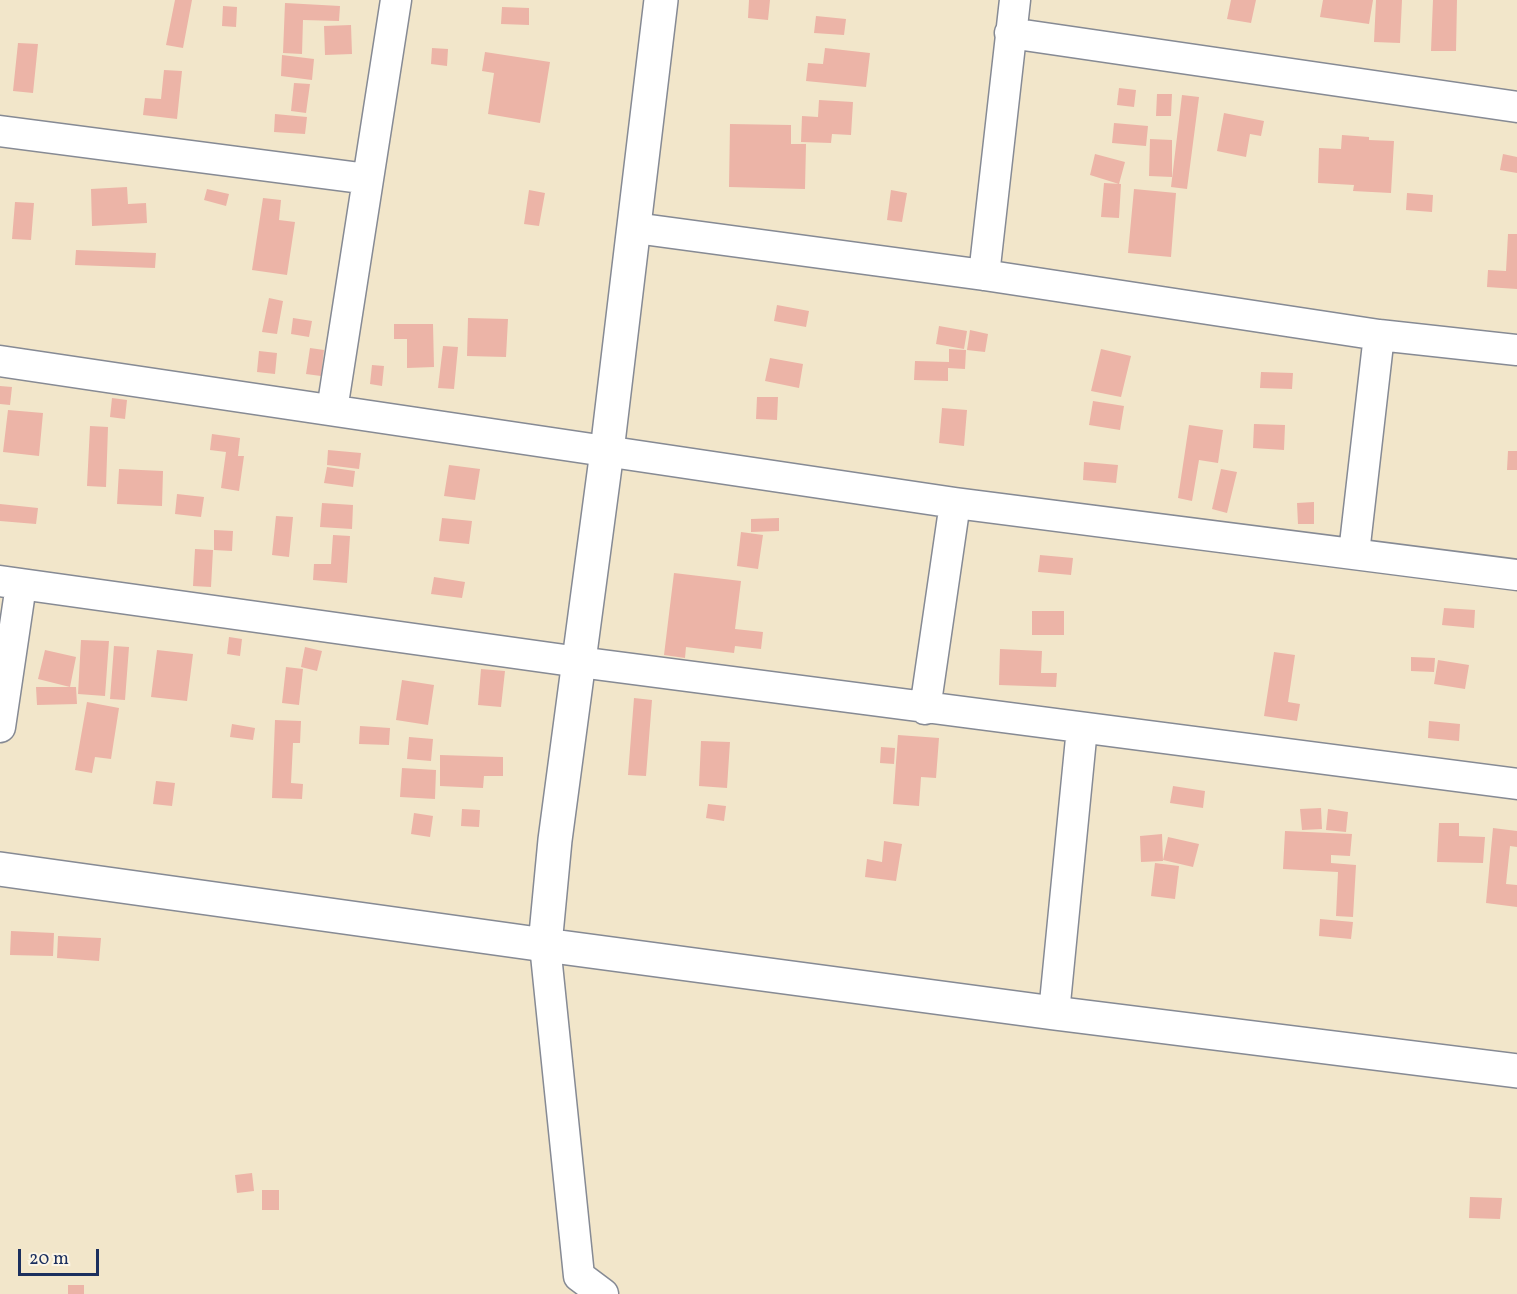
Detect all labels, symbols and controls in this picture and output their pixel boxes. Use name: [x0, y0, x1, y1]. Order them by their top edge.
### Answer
scale bar: [21, 1237, 102, 1275]
text: 20 m: [29, 1247, 69, 1272]

